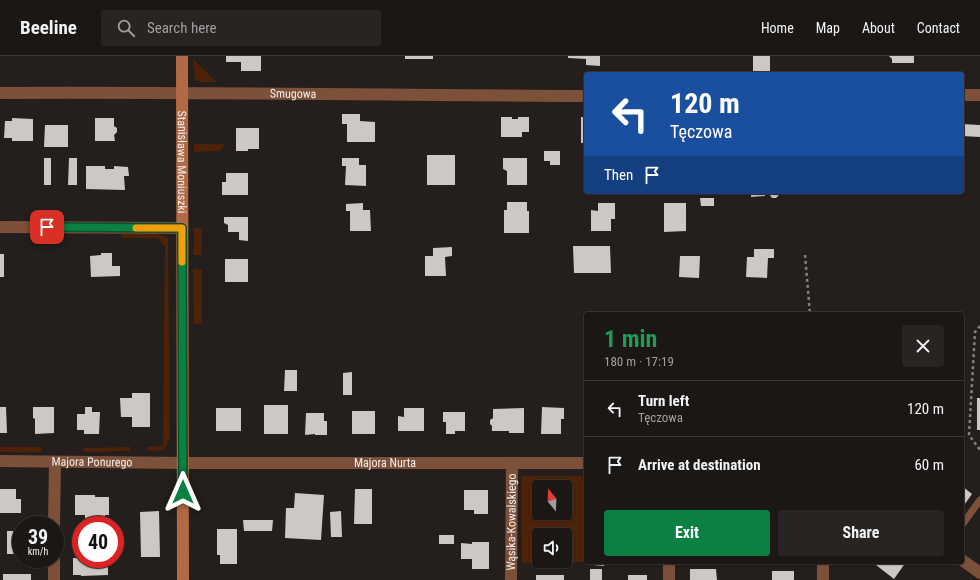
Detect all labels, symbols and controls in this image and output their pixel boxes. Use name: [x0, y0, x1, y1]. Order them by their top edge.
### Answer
search box: [101, 10, 381, 46]
text: Beeline: [20, 16, 77, 39]
icon: search: [115, 17, 137, 39]
text: Search here: [147, 19, 217, 37]
text: Home: [761, 20, 794, 36]
text: Map: [816, 20, 840, 36]
text: About: [862, 20, 895, 36]
text: Contact: [917, 20, 960, 36]
street label: Smugowa: [270, 87, 317, 101]
text: 120 m: [670, 87, 740, 120]
icon: left: [604, 88, 656, 140]
street label: Stanisława Moniuszki: [175, 110, 189, 214]
text: Tęczowa: [670, 121, 732, 142]
icon: arrive: [641, 164, 663, 186]
text: Then: [604, 166, 633, 184]
pin: [30, 210, 64, 244]
icon: arrive: [36, 216, 58, 238]
text: 1 min: [604, 325, 657, 353]
button: close: [902, 325, 944, 367]
text: 180 m · 17:19: [604, 354, 674, 369]
text: Turn left: [638, 392, 689, 410]
icon: left: [604, 398, 626, 420]
text: 120 m: [907, 400, 944, 418]
text: Tęczowa: [638, 410, 683, 425]
icon: arrive: [604, 454, 626, 476]
street label: Majora Ponurego: [51, 455, 132, 469]
street label: Majora Nurta: [354, 456, 416, 470]
text: Arrive at destination: [638, 456, 761, 474]
text: 60 m: [914, 456, 944, 474]
position arrow: [162, 471, 204, 513]
street label: Wąsika-Kowalskiego: [504, 473, 519, 571]
north arrow: [532, 480, 572, 520]
map controls: [532, 480, 572, 568]
button: Exit: [604, 510, 770, 556]
button: Share: [778, 510, 944, 556]
speed limit sign: 40: [72, 516, 124, 568]
text: 39: [28, 525, 48, 549]
button: sound: [532, 528, 572, 568]
text: km/h: [28, 546, 48, 557]

